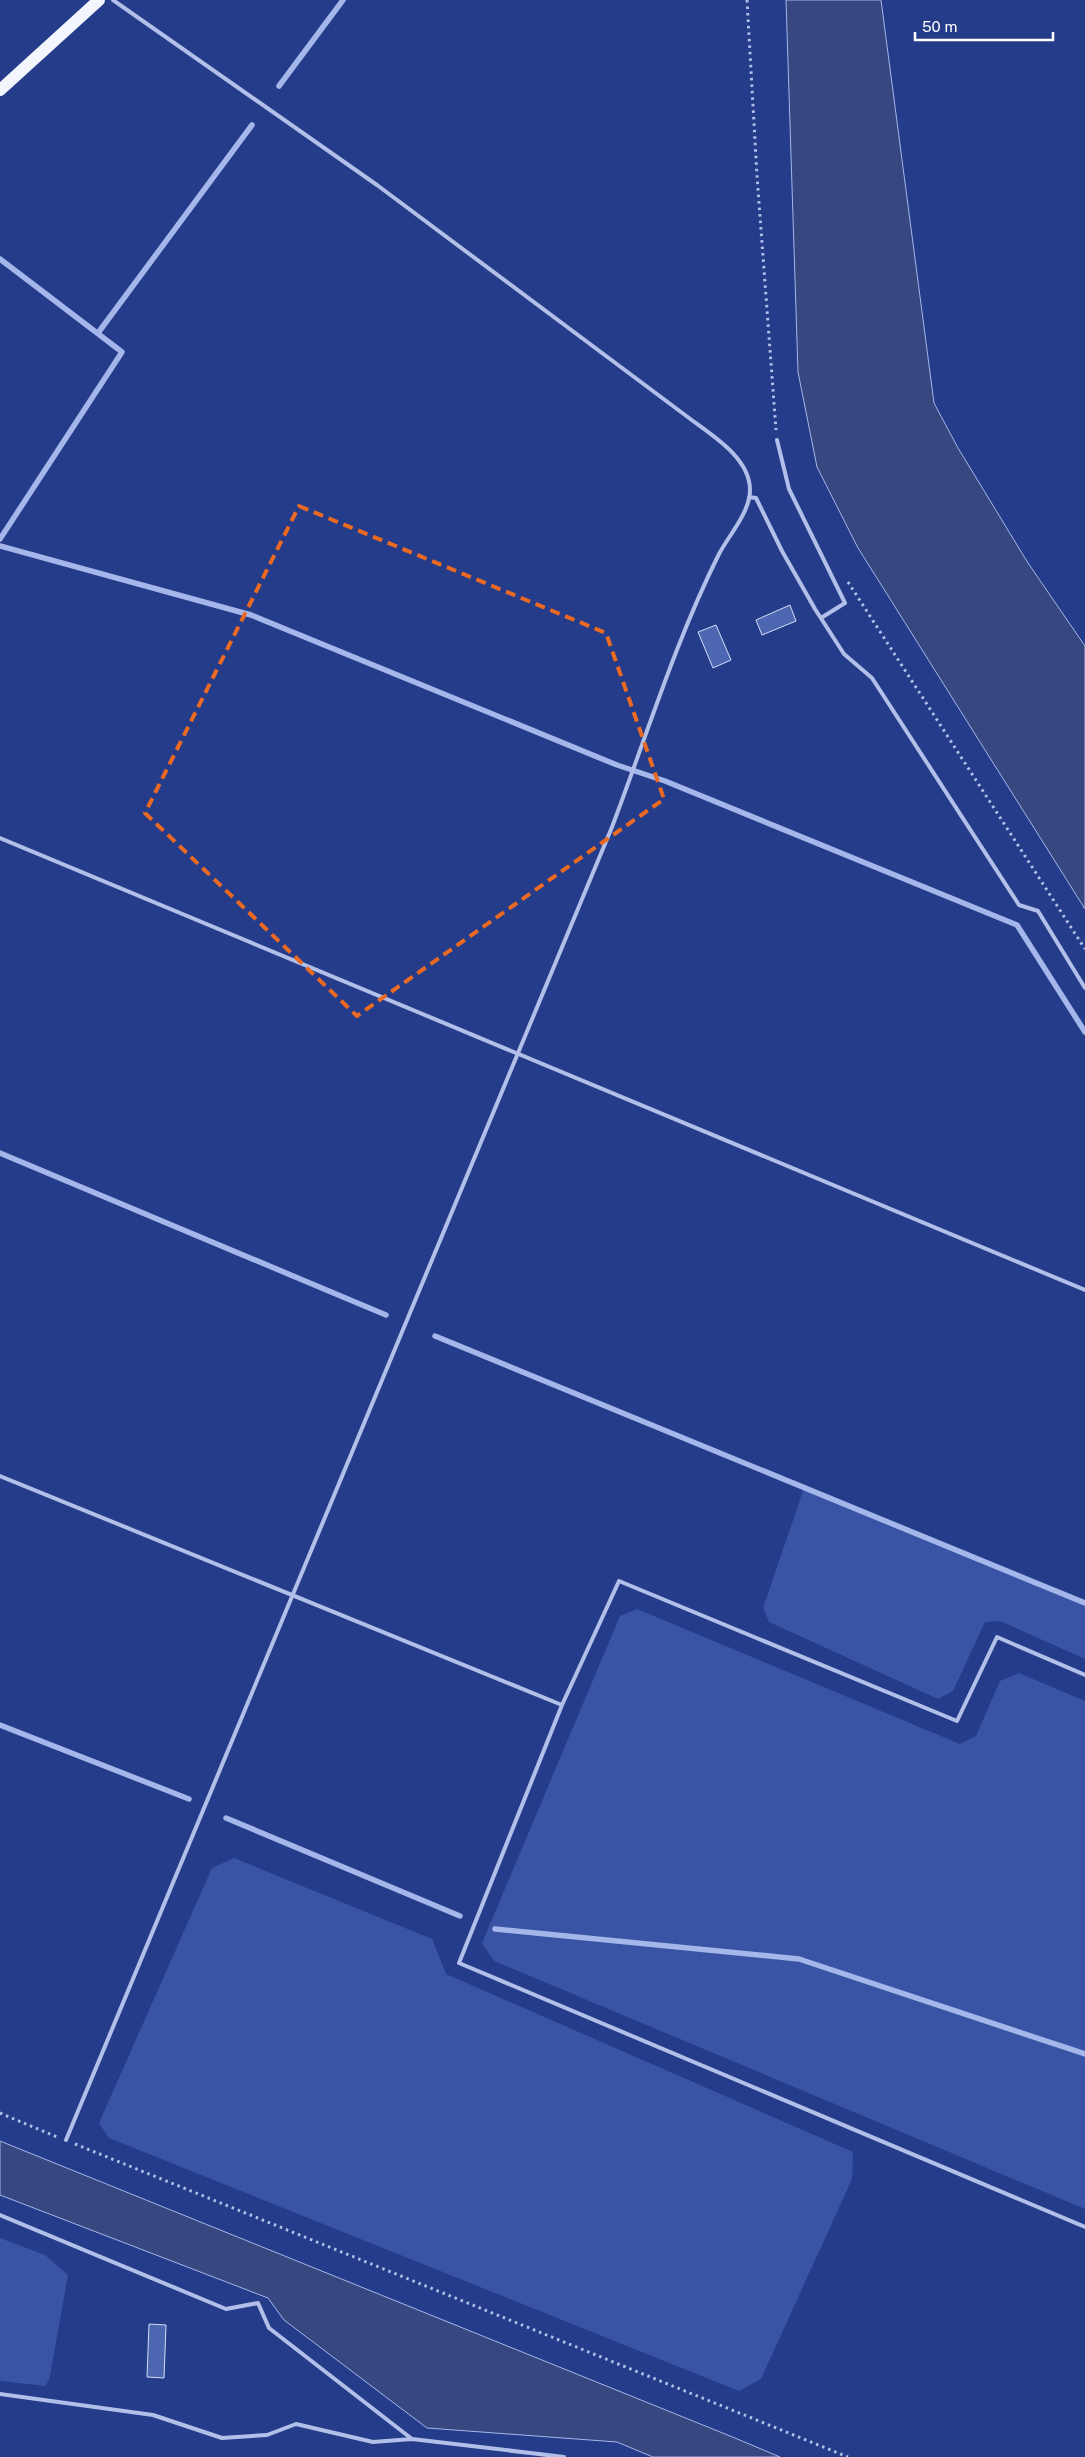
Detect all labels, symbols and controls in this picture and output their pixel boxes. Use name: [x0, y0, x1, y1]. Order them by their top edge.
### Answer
scale bar: [915, 10, 1052, 42]
text: 50 m: [922, 18, 957, 35]

